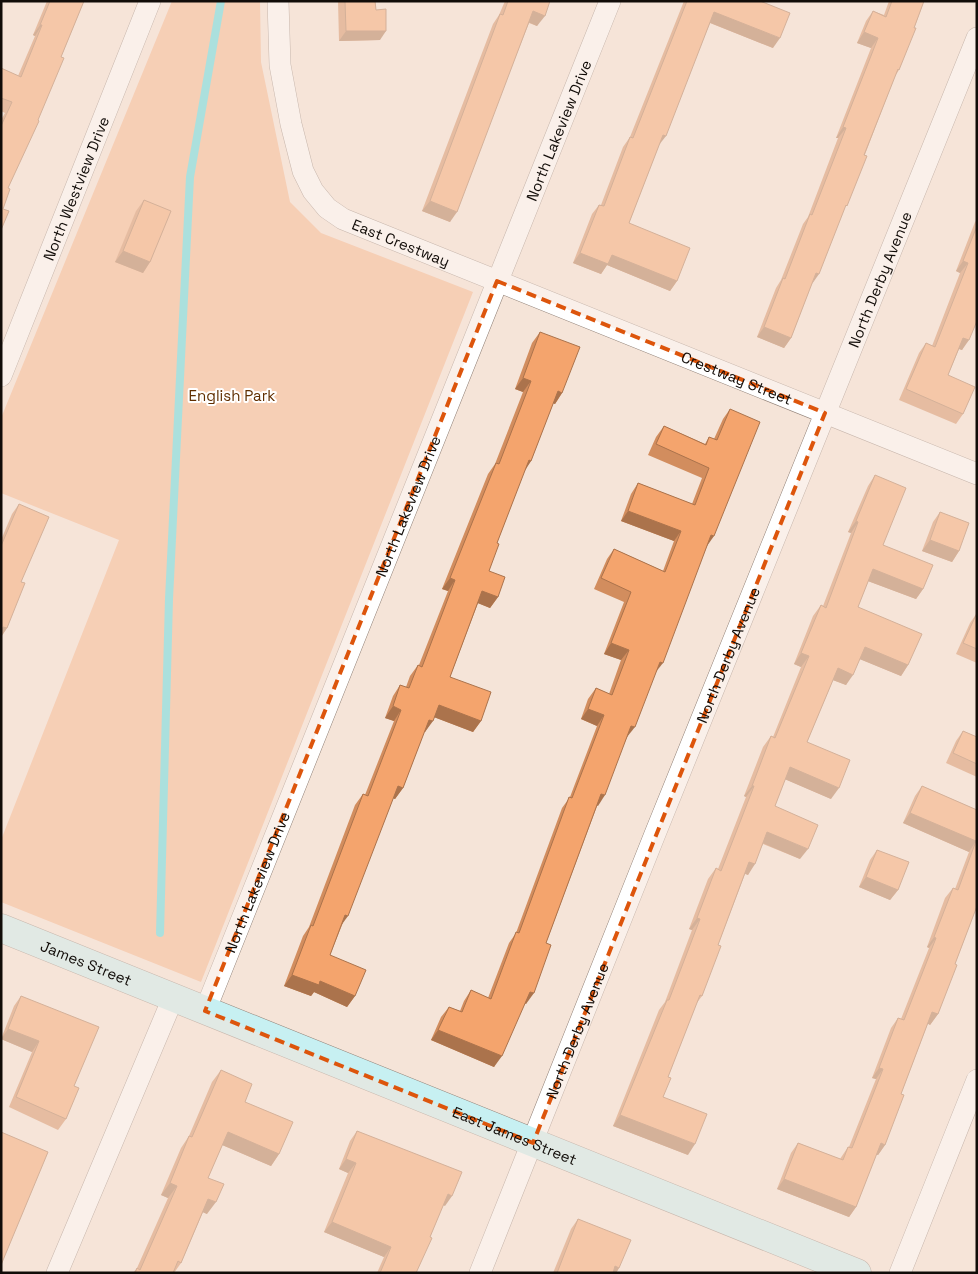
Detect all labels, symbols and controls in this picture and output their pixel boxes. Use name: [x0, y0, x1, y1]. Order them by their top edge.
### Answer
street label: North Lakeview Drive: [521, 57, 595, 203]
street label: North Westview Drive: [38, 113, 113, 263]
street label: North Derby Avenue: [843, 208, 915, 350]
street label: East Crestway: [350, 214, 453, 271]
street label: Crestway Street: [679, 347, 795, 408]
park label: English Park: [189, 386, 275, 405]
street label: North Lakeview Drive: [371, 433, 444, 579]
street label: North Derby Avenue: [692, 584, 764, 725]
street label: North Lakeview Drive: [220, 809, 294, 955]
street label: James Street: [38, 936, 135, 989]
street label: North Derby Avenue: [541, 960, 612, 1101]
street label: East James Street: [450, 1102, 580, 1169]

